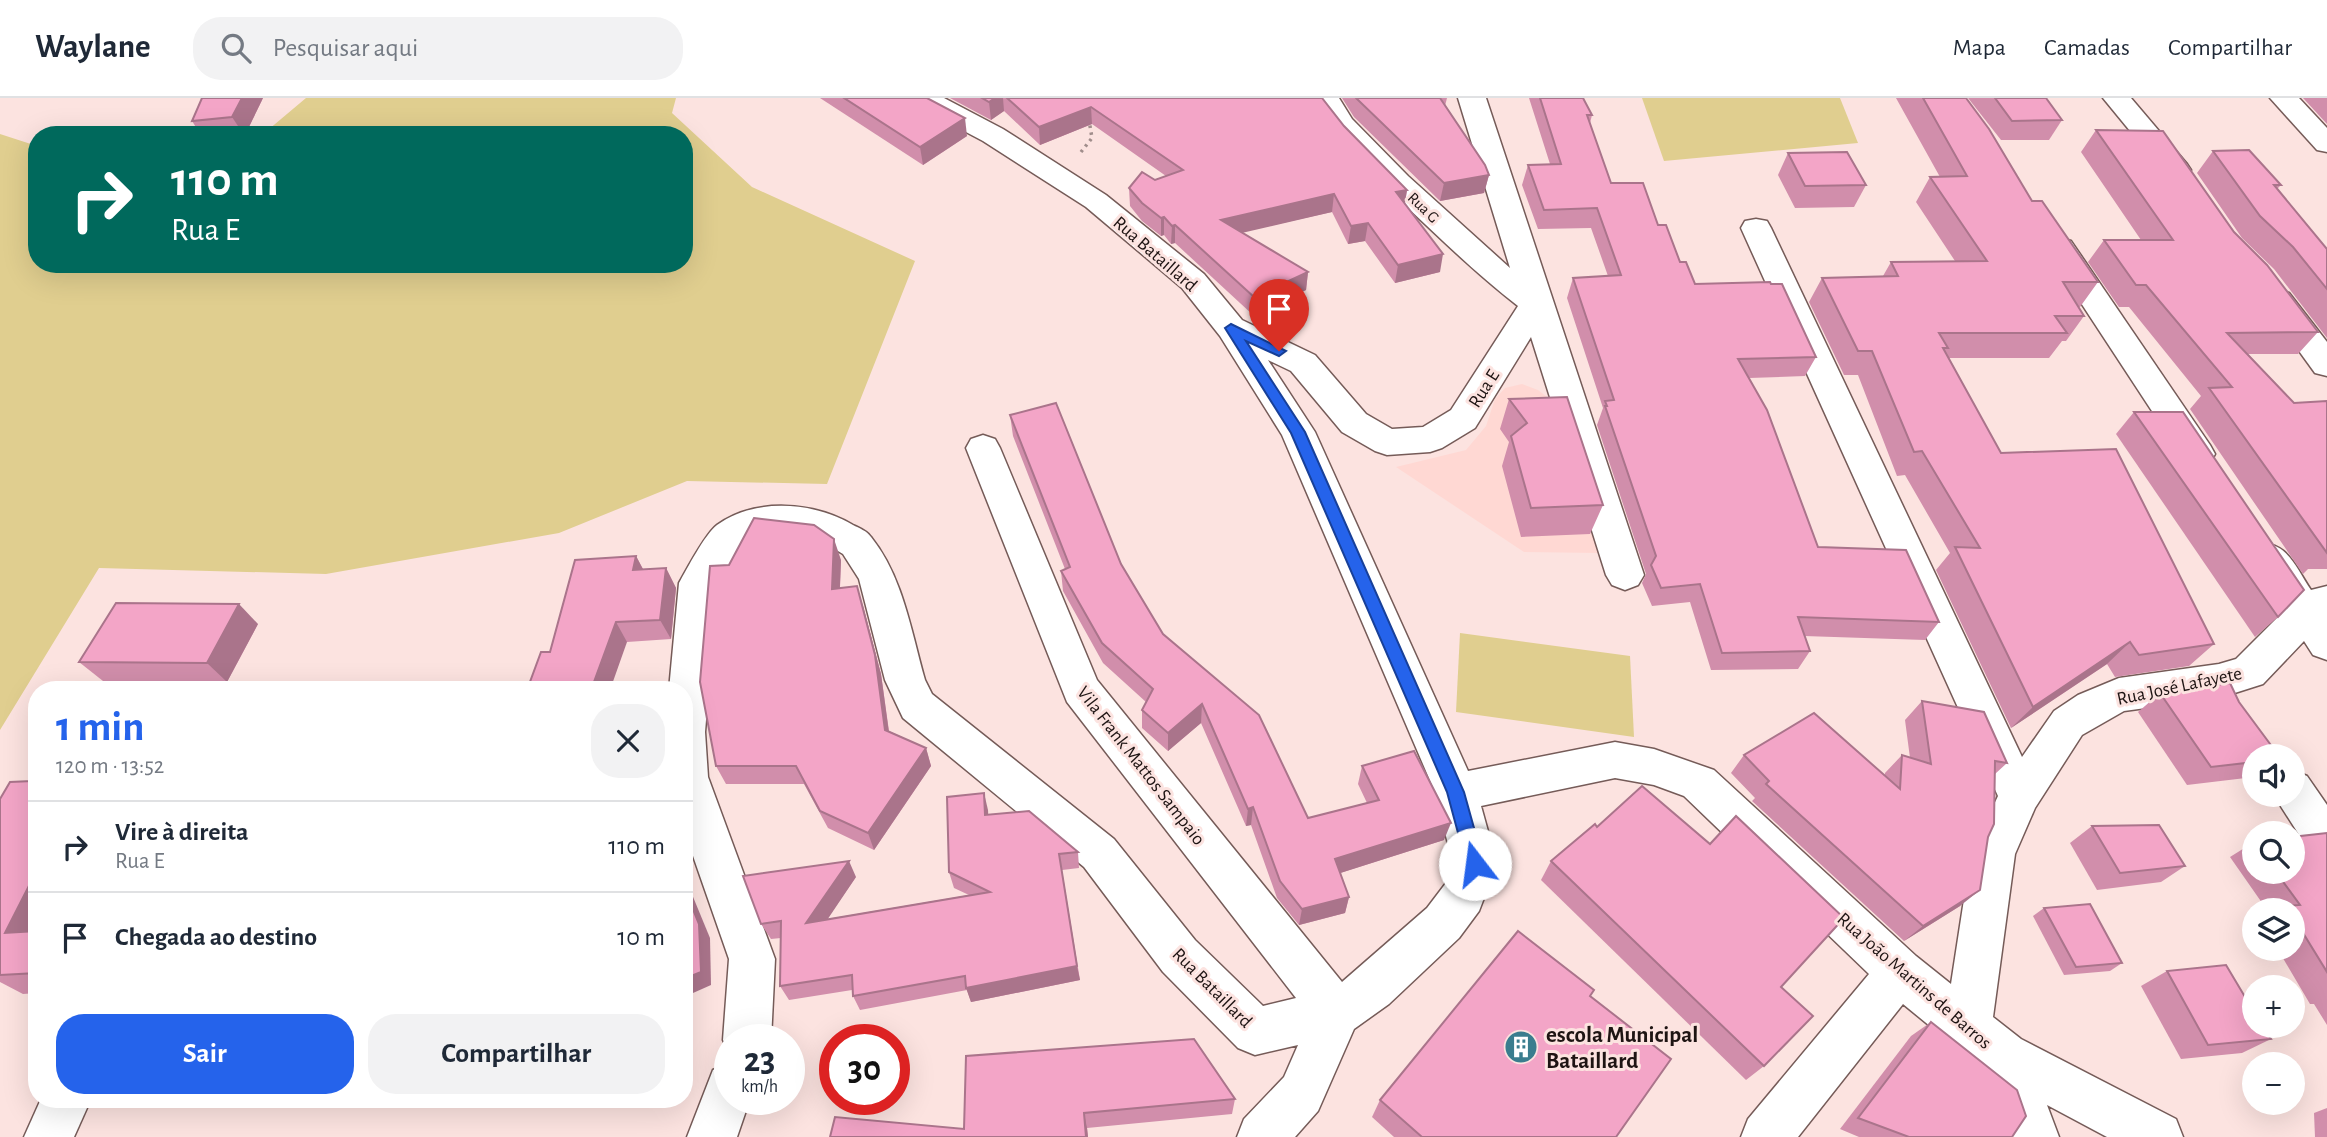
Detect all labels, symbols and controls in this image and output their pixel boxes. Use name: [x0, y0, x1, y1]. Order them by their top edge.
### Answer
search box: [193, 17, 683, 80]
icon: search: [217, 29, 255, 67]
text: Waylane: [35, 31, 151, 64]
text: Pesquisar aqui: [273, 35, 418, 61]
text: Mapa: [1953, 36, 2006, 60]
text: Camadas: [2044, 36, 2130, 60]
text: Compartilhar: [2168, 36, 2292, 60]
icon: right: [56, 154, 147, 245]
text: 110 m: [171, 156, 279, 205]
street label: Rua G: [1405, 189, 1442, 226]
street label: Rua Bataillard: [1109, 213, 1201, 296]
text: Rua E: [171, 214, 240, 246]
pin: [1249, 279, 1309, 351]
icon: arrive: [1260, 290, 1298, 328]
street label: Rua E: [1465, 366, 1503, 411]
street label: Rua José Lafayete: [2115, 664, 2244, 709]
street label: Vila Frank Mattos Sampaio: [1073, 683, 1208, 849]
button: close: [591, 704, 665, 778]
text: 1 min: [56, 706, 145, 748]
map controls: [2242, 744, 2305, 1115]
button: sound: [2242, 744, 2305, 807]
text: 120 m · 13:52: [56, 755, 164, 778]
text: Vire à direita: [115, 819, 249, 845]
button: search: [2242, 821, 2305, 884]
position arrow: [1438, 827, 1512, 901]
icon: right: [56, 828, 94, 866]
text: 110 m: [608, 833, 665, 859]
text: Rua E: [115, 850, 165, 873]
button: layers: [2242, 898, 2305, 961]
street label: Rua João Martins de Barros: [1833, 909, 1995, 1053]
icon: arrive: [56, 919, 94, 957]
text: Chegada ao destino: [115, 924, 317, 950]
text: 10 m: [617, 924, 665, 950]
street label: Rua Bataillard: [1168, 945, 1256, 1032]
button: +: [2242, 975, 2305, 1038]
button: Sair: [56, 1014, 354, 1094]
button: Compartilhar: [368, 1014, 665, 1094]
speed limit sign: 30: [819, 1024, 910, 1115]
place label: escola Municipal Bataillard: [1546, 1024, 1698, 1073]
building icon: escola Municipal Bataillard: [1502, 1028, 1540, 1066]
text: 23: [744, 1043, 775, 1078]
button: −: [2242, 1052, 2305, 1115]
text: km/h: [741, 1078, 778, 1096]

